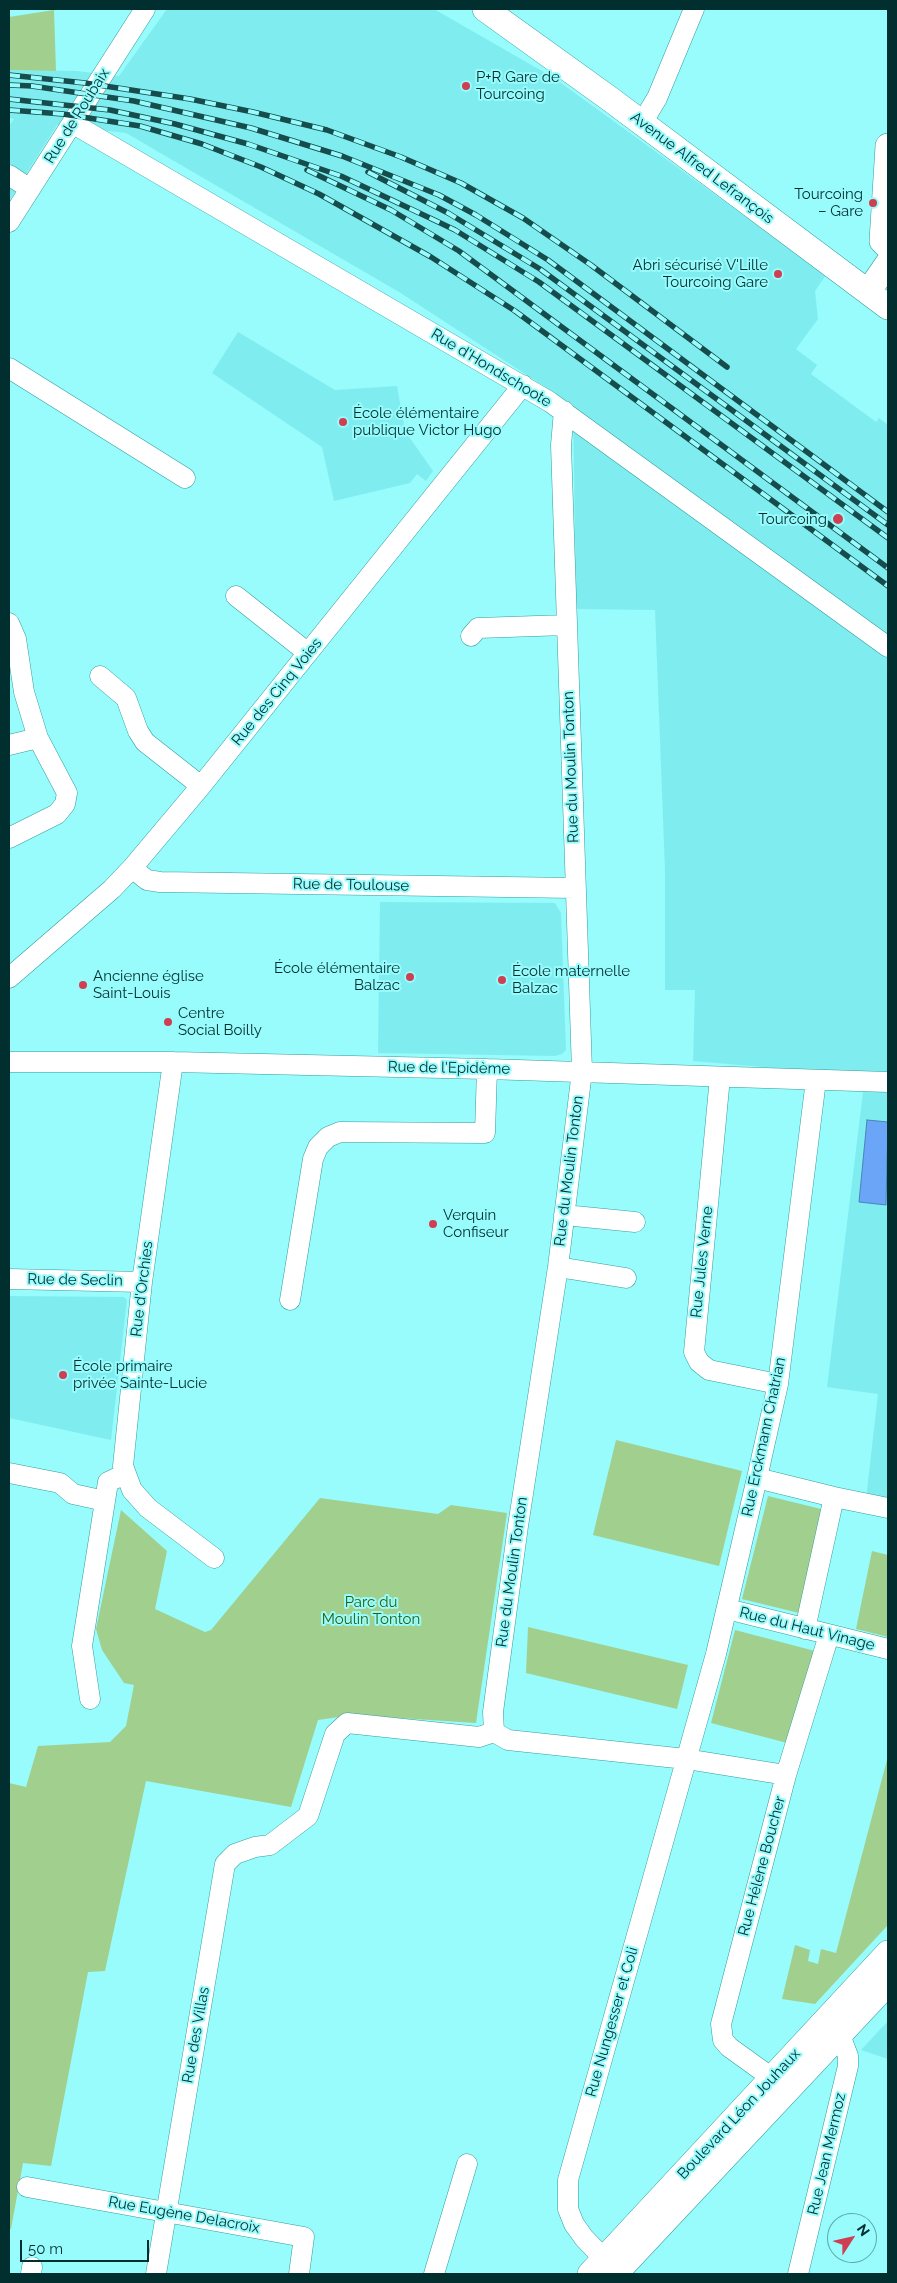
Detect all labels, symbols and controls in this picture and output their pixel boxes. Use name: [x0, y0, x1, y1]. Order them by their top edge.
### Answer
street label: Rue de Roubaix: [41, 65, 113, 167]
place label: P+R Gare de Tourcoing: [476, 68, 560, 103]
marker: P+R Gare de Tourcoing: [460, 80, 472, 92]
street label: Avenue Alfred Lefrançois: [627, 108, 777, 228]
place label: Tourcoing – Gare: [794, 185, 863, 220]
marker: Tourcoing – Gare: [867, 197, 879, 209]
place label: Abri sécurisé V'Lille Tourcoing Gare: [633, 256, 768, 291]
marker: Abri sécurisé V'Lille Tourcoing Gare: [772, 268, 784, 280]
street label: Rue d'Hondschoote: [428, 325, 554, 411]
place label: École élémentaire publique Victor Hugo: [353, 404, 501, 439]
marker: École élémentaire publique Victor Hugo: [337, 416, 349, 428]
place label: Tourcoing: [758, 510, 827, 528]
marker: Tourcoing: [831, 512, 845, 526]
street label: Rue des Cinq Voies: [228, 635, 326, 749]
street label: Rue du Moulin Tonton: [559, 691, 583, 843]
street label: Rue de Toulouse: [293, 875, 409, 895]
place label: École élémentaire Balzac: [274, 959, 400, 994]
place label: École maternelle Balzac: [512, 962, 630, 997]
place label: Ancienne église Saint-Louis: [93, 967, 204, 1002]
marker: École élémentaire Balzac: [404, 971, 416, 983]
marker: École maternelle Balzac: [496, 974, 508, 986]
marker: Ancienne église Saint-Louis: [77, 979, 89, 991]
place label: Centre Social Boilly: [178, 1004, 262, 1039]
marker: Centre Social Boilly: [162, 1016, 174, 1028]
street label: Rue de l'Epidème: [388, 1058, 510, 1078]
street label: Rue du Moulin Tonton: [551, 1095, 587, 1247]
street label: Rue Jules Verne: [687, 1205, 717, 1319]
place label: Verquin Confiseur: [443, 1206, 509, 1241]
marker: Verquin Confiseur: [427, 1218, 439, 1230]
street label: Rue d'Orchies: [127, 1240, 157, 1338]
street label: Rue de Seclin: [27, 1270, 123, 1290]
street label: Rue Erckmann Chatrian: [738, 1356, 790, 1518]
place label: École primaire privée Sainte-Lucie: [73, 1357, 207, 1392]
marker: École primaire privée Sainte-Lucie: [57, 1369, 69, 1381]
street label: Rue du Moulin Tonton: [493, 1496, 531, 1648]
park label: Parc du Moulin Tonton: [322, 1593, 420, 1628]
street label: Rue du Haut Vinage: [738, 1603, 876, 1655]
street label: Rue Hélène Boucher: [735, 1794, 789, 1938]
street label: Rue Nungesser et Coli: [582, 1945, 642, 2099]
street label: Rue des Villas: [179, 1985, 213, 2085]
street label: Boulevard Léon Jouhaux: [674, 2045, 804, 2183]
street label: Rue Jean Mermoz: [804, 2091, 850, 2217]
street label: Rue Eugène Delacroix: [107, 2193, 261, 2237]
north arrow: [827, 2213, 877, 2263]
text: N: [854, 2221, 873, 2239]
scale bar: [22, 2230, 151, 2262]
text: 50 m: [28, 2240, 63, 2258]

